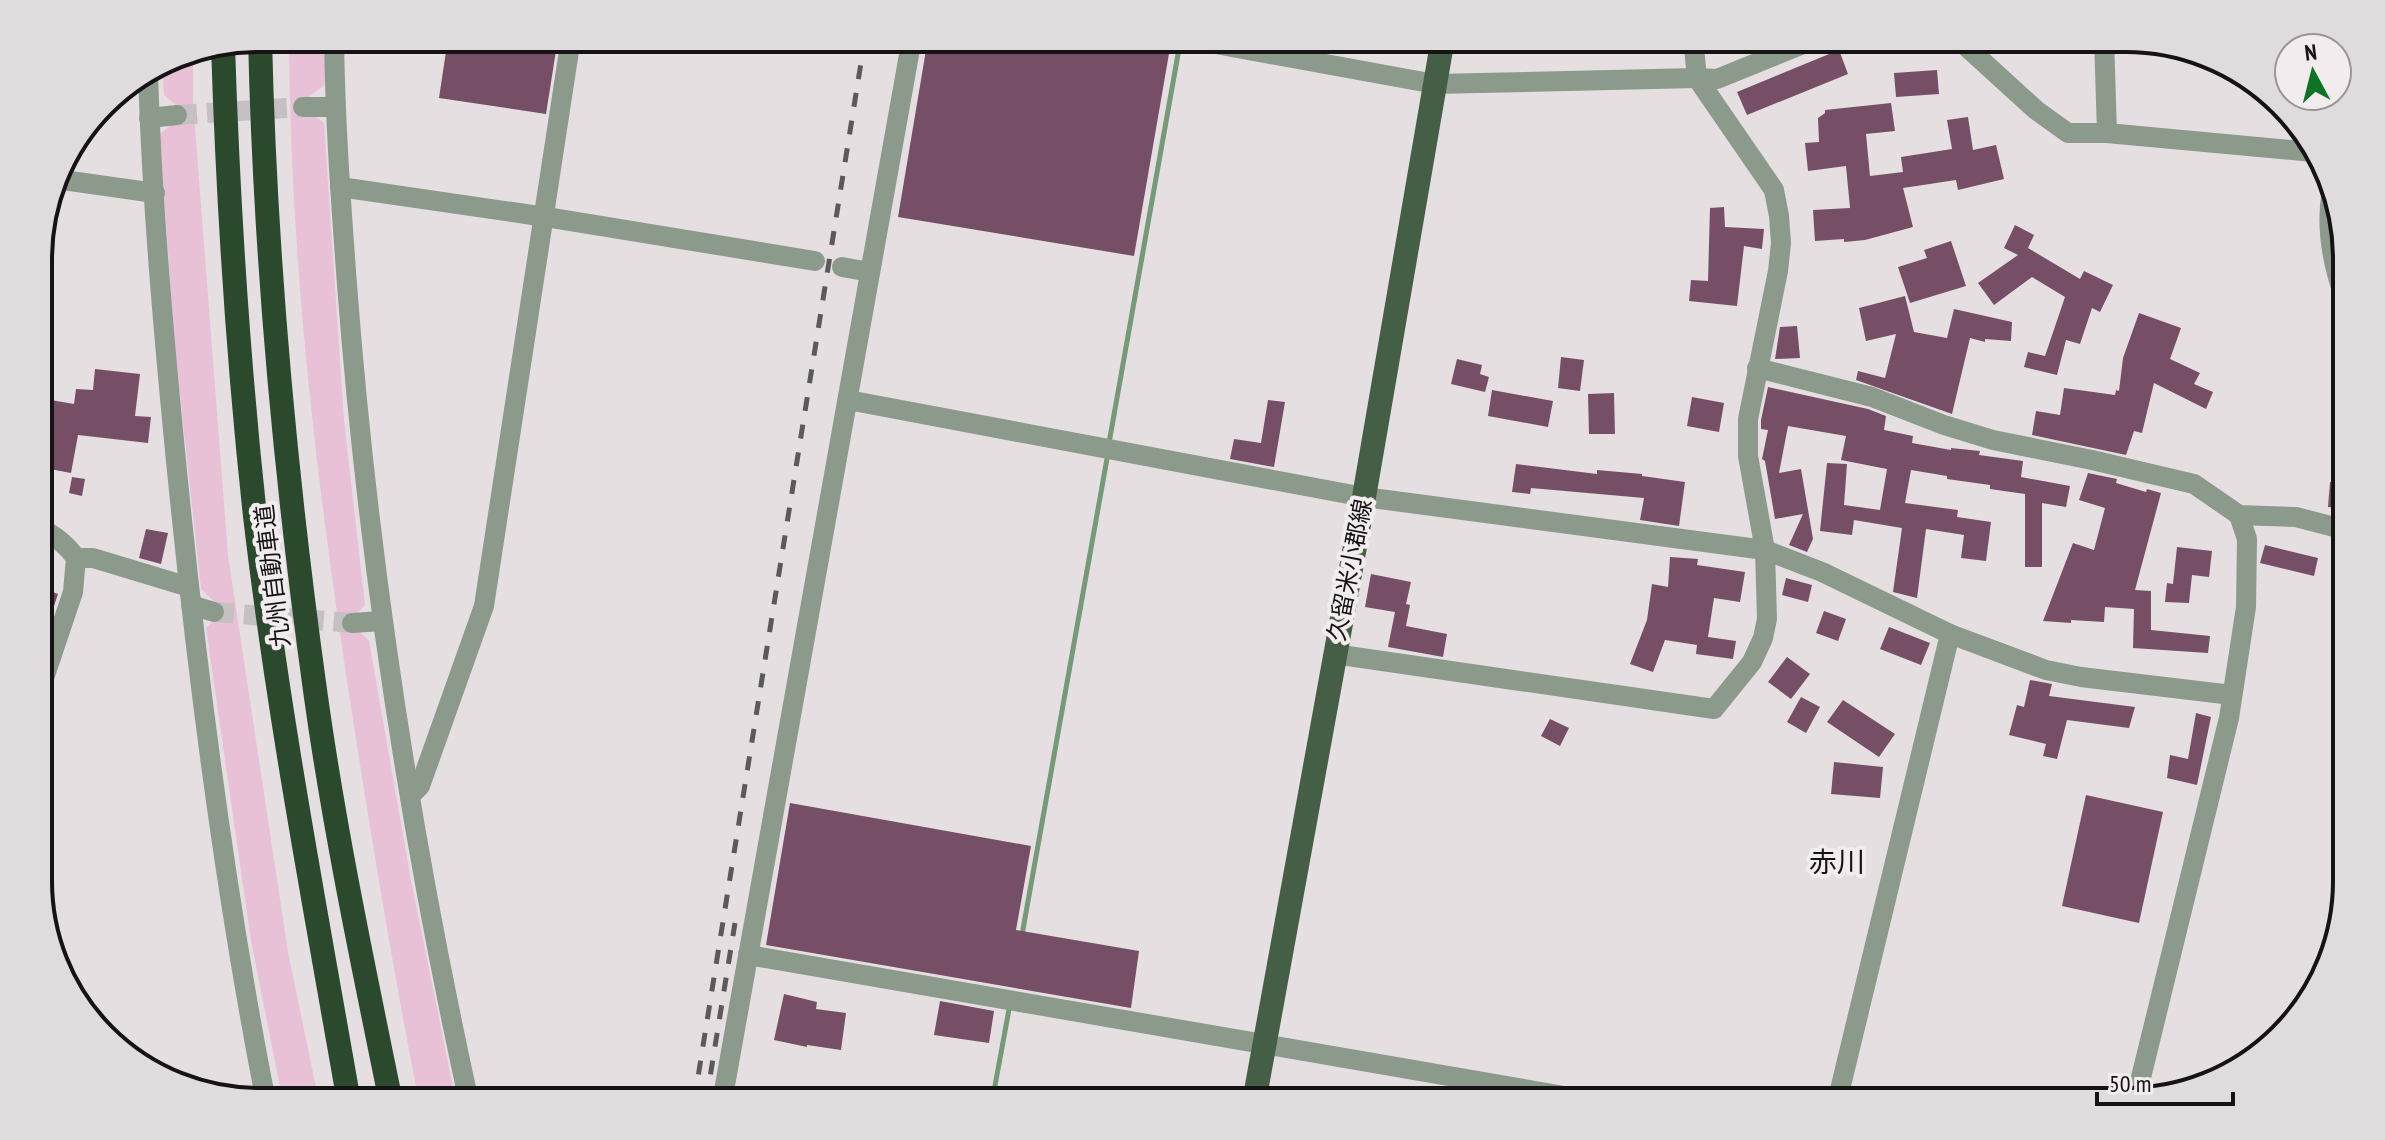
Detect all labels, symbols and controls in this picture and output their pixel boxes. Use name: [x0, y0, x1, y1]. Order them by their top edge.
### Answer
north arrow: [2273, 32, 2353, 112]
text: N: [2303, 38, 2318, 67]
street label: 久留米小郡線: [1321, 496, 1378, 644]
street label: 九州自動車道: [248, 503, 297, 649]
district label: 赤川: [1809, 843, 1865, 880]
scale bar: [2097, 1056, 2233, 1106]
text: 50 m: [2109, 1068, 2151, 1099]

